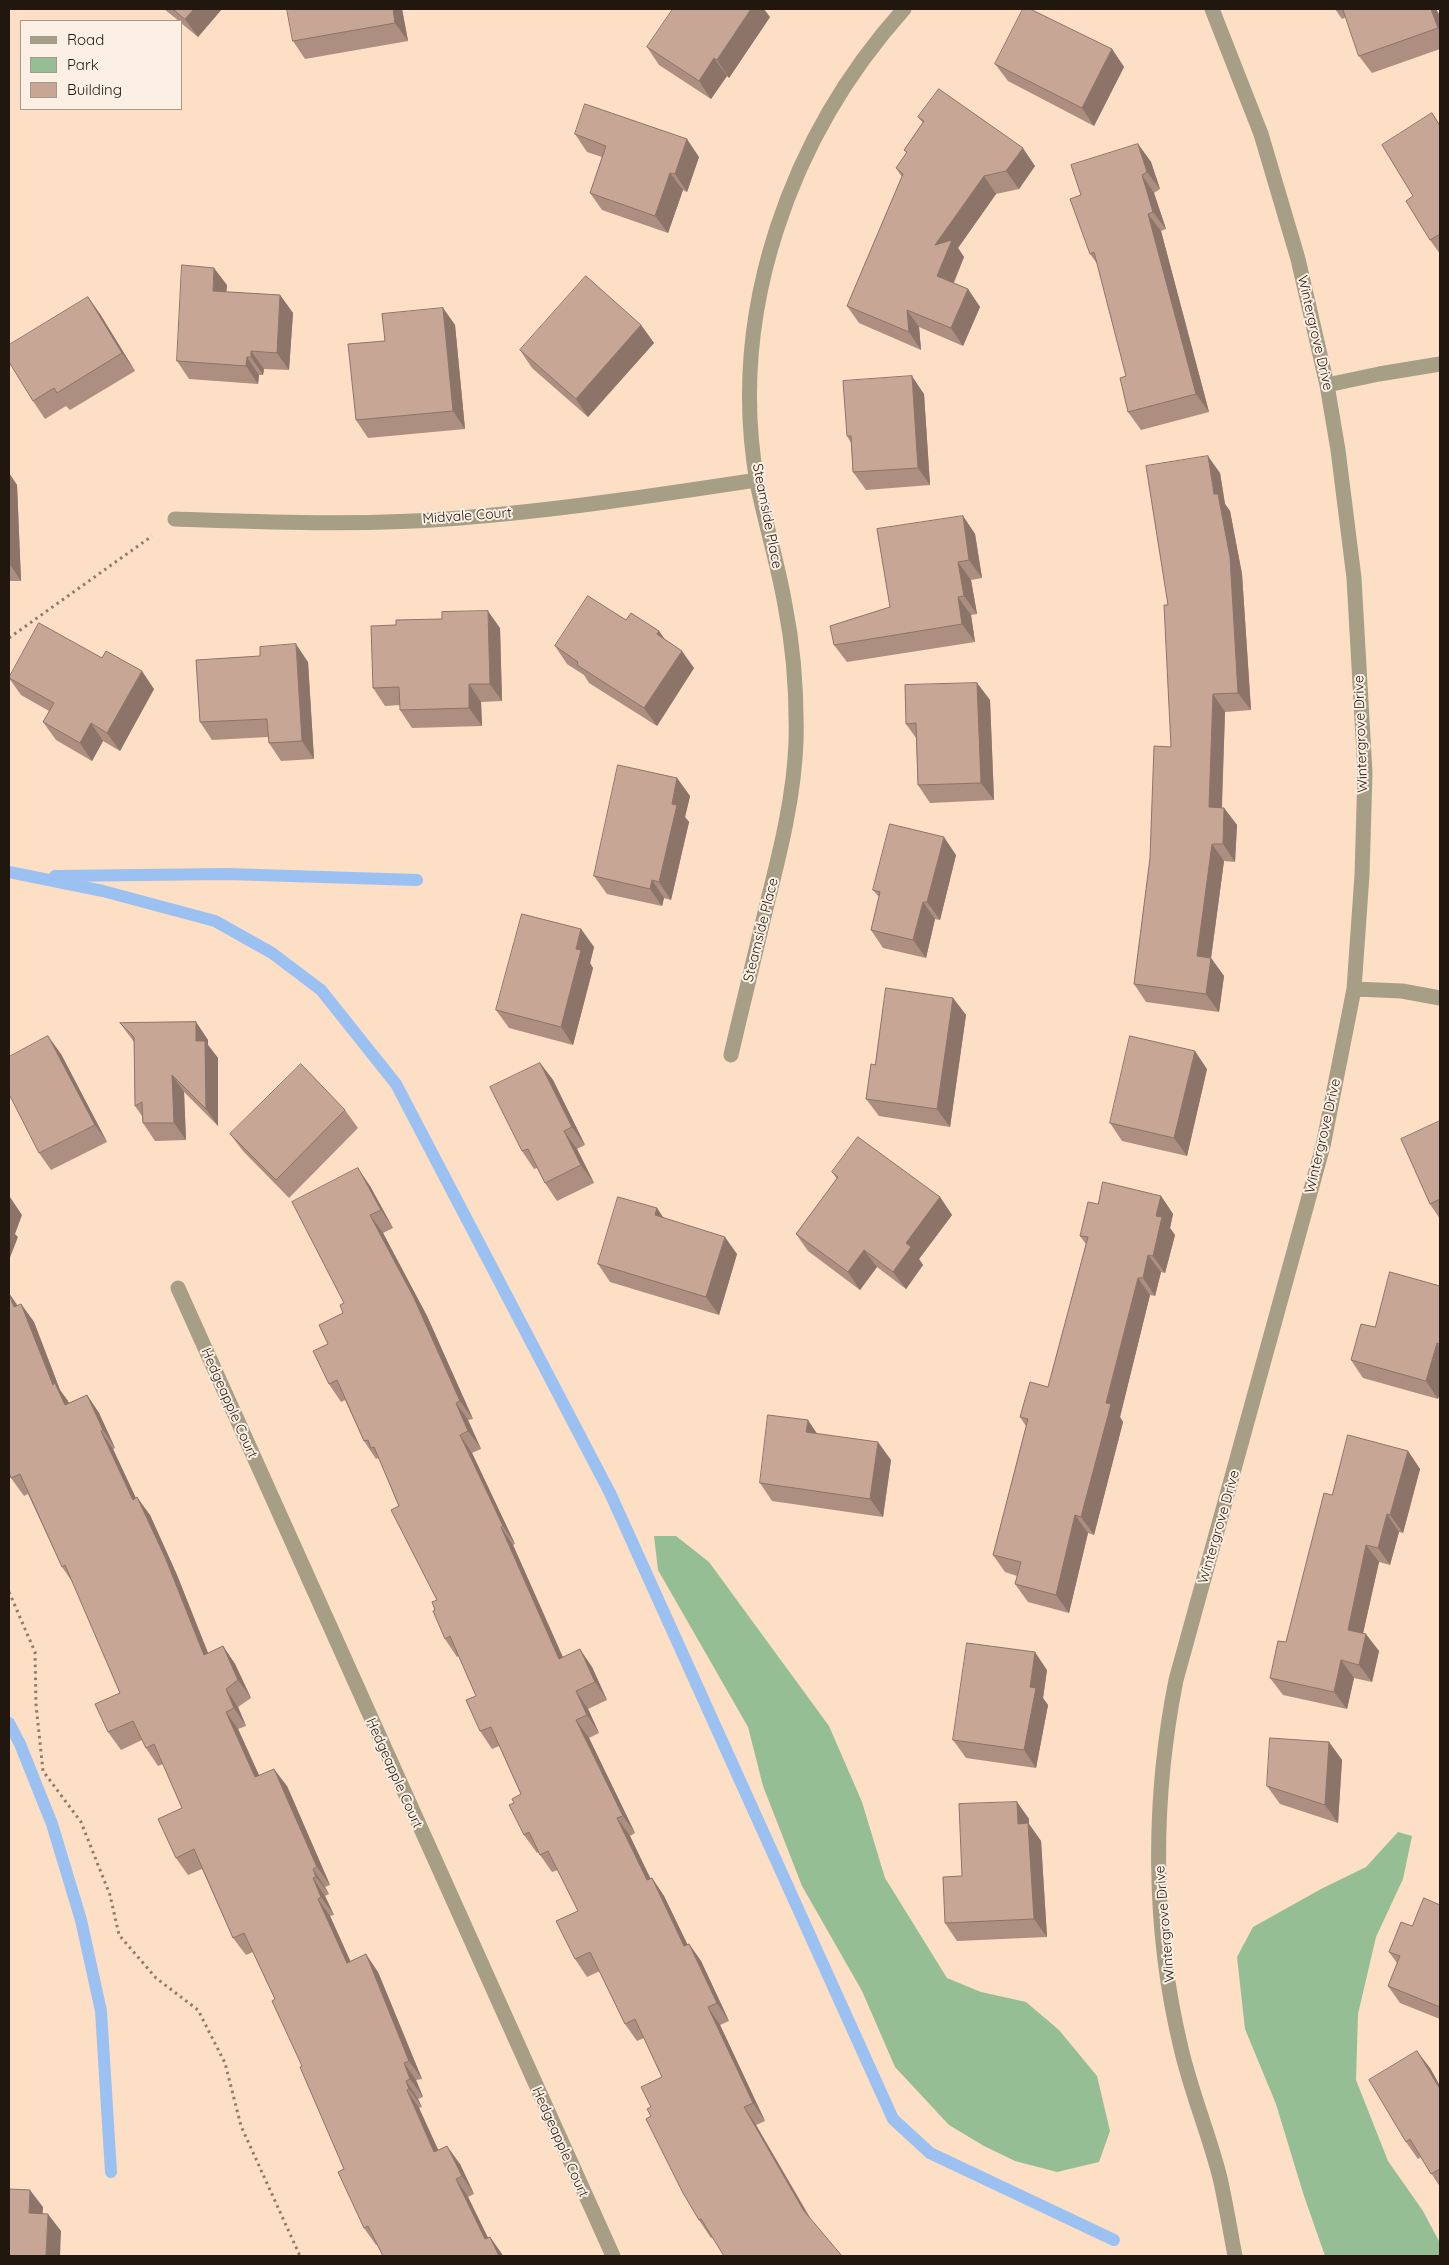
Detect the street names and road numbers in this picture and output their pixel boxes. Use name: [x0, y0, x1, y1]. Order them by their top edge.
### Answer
street label: Wintergrove Drive: [1294, 274, 1336, 392]
street label: Steamside Place: [749, 462, 785, 570]
street label: Midvale Court: [422, 505, 512, 527]
street label: Wintergrove Drive: [1351, 675, 1371, 793]
street label: Steamside Place: [740, 876, 782, 984]
street label: Wintergrove Drive: [1302, 1077, 1344, 1195]
street label: Hedgeapple Court: [197, 1345, 261, 1461]
street label: Wintergrove Drive: [1195, 1468, 1243, 1586]
street label: Hedgeapple Court: [362, 1715, 426, 1831]
street label: Wintergrove Drive: [1152, 1865, 1178, 1983]
street label: Hedgeapple Court: [528, 2084, 592, 2200]

